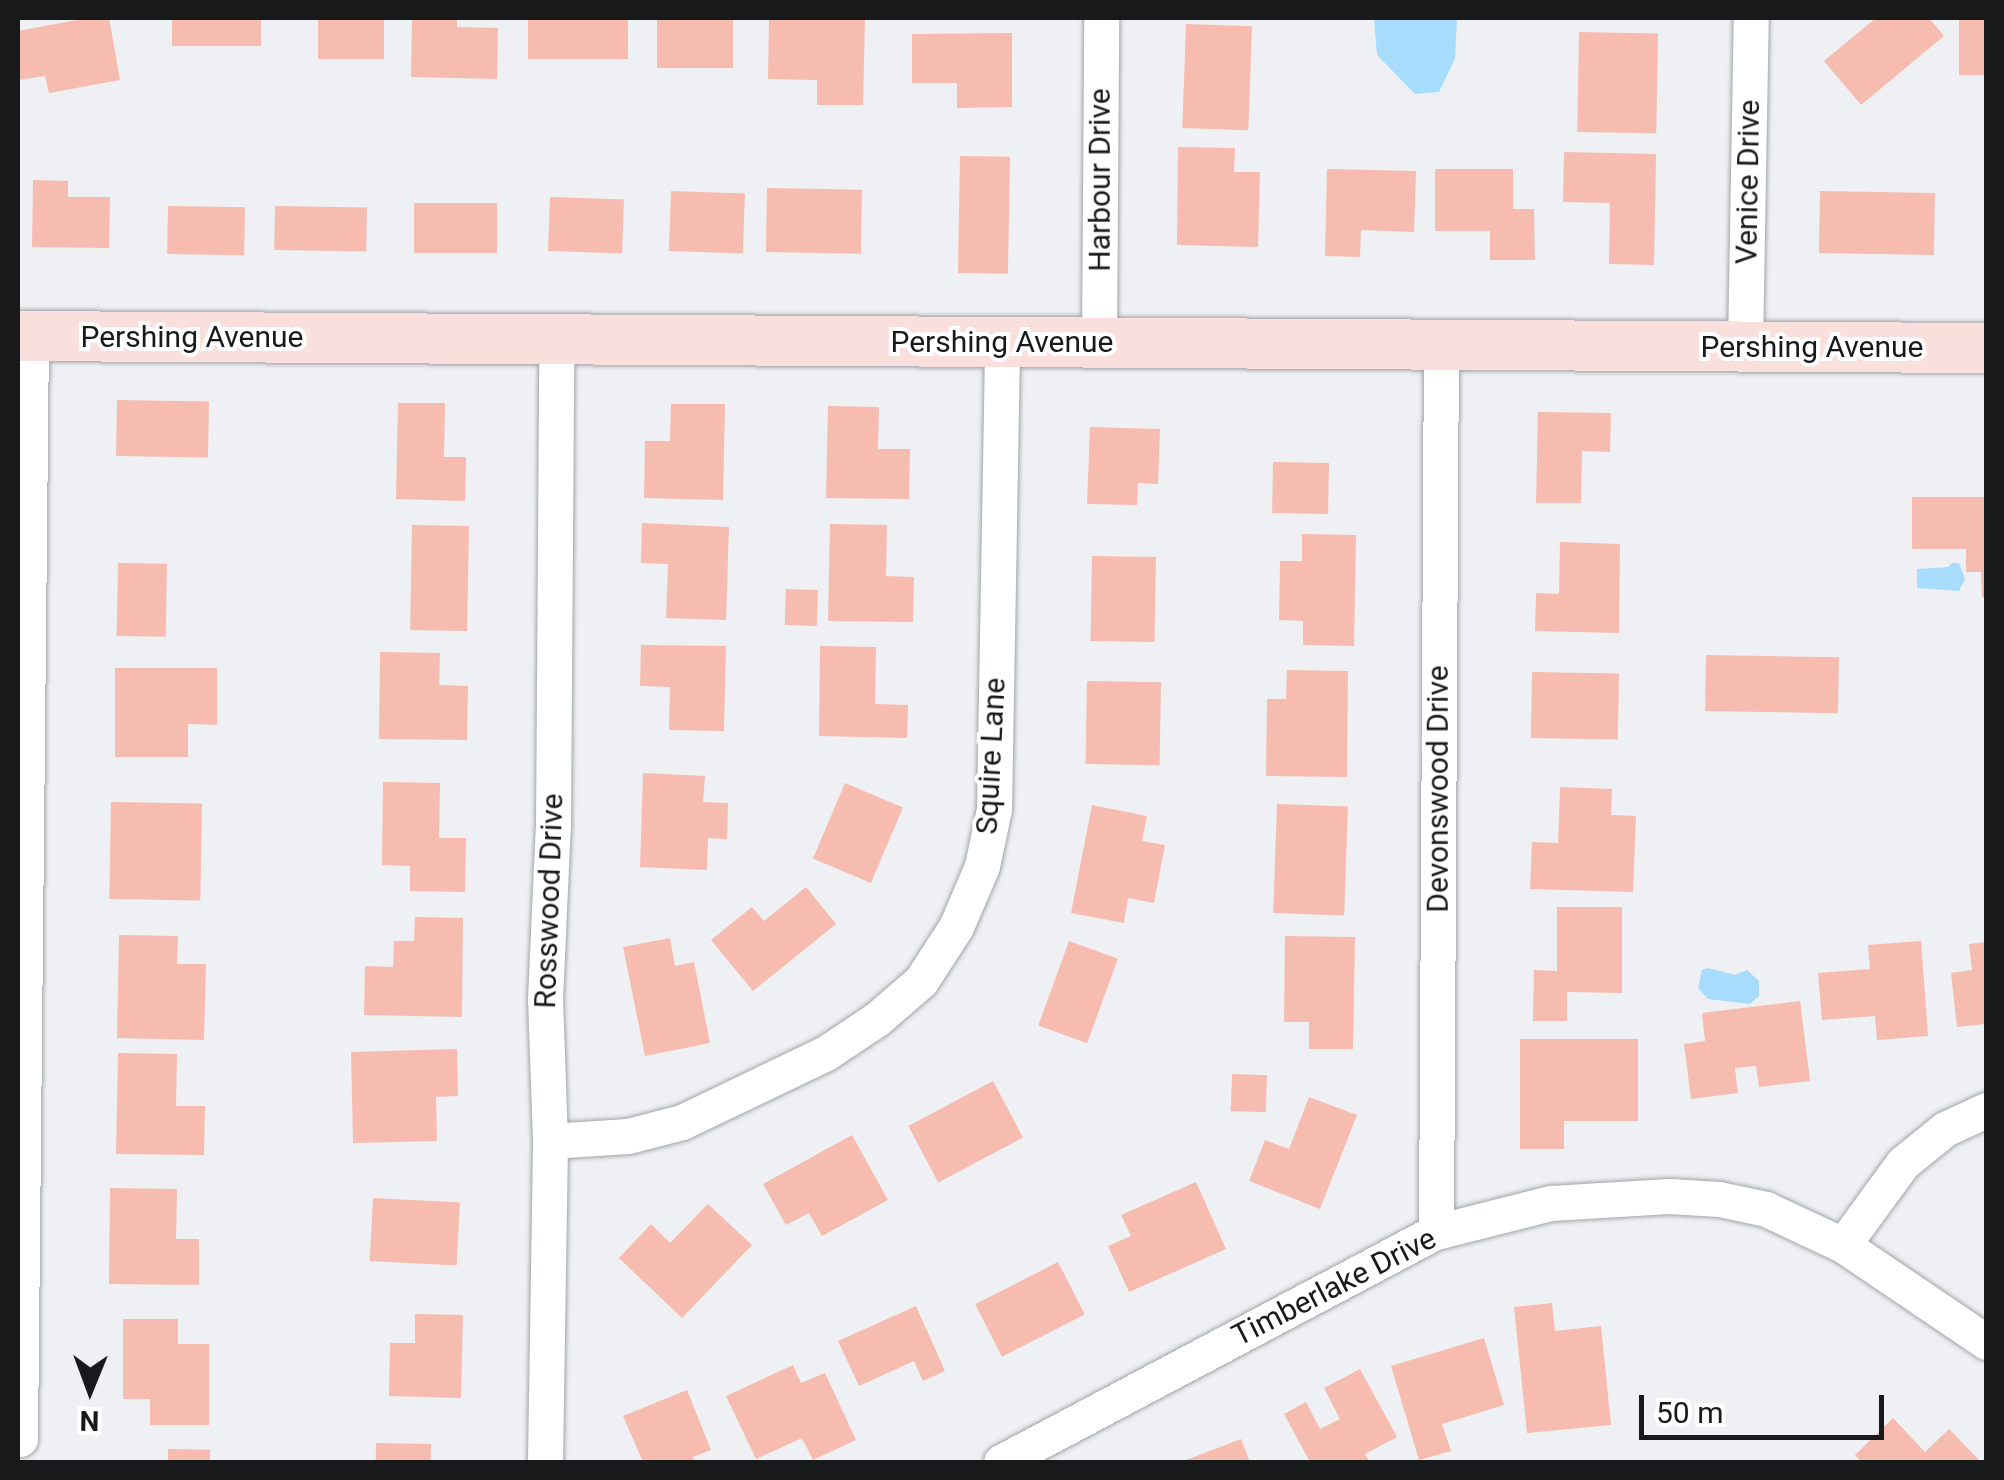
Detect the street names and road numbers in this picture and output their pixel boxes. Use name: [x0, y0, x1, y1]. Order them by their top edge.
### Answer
street label: Harbour Drive: [1082, 88, 1118, 272]
street label: Venice Drive: [1729, 99, 1767, 265]
street label: Pershing Avenue: [80, 319, 304, 355]
street label: Pershing Avenue: [890, 324, 1114, 360]
street label: Pershing Avenue: [1700, 329, 1924, 365]
street label: Devonswood Drive: [1420, 665, 1456, 913]
street label: Squire Lane: [969, 677, 1013, 835]
street label: Rosswood Drive: [527, 793, 571, 1009]
street label: Timberlake Drive: [1226, 1220, 1442, 1354]

